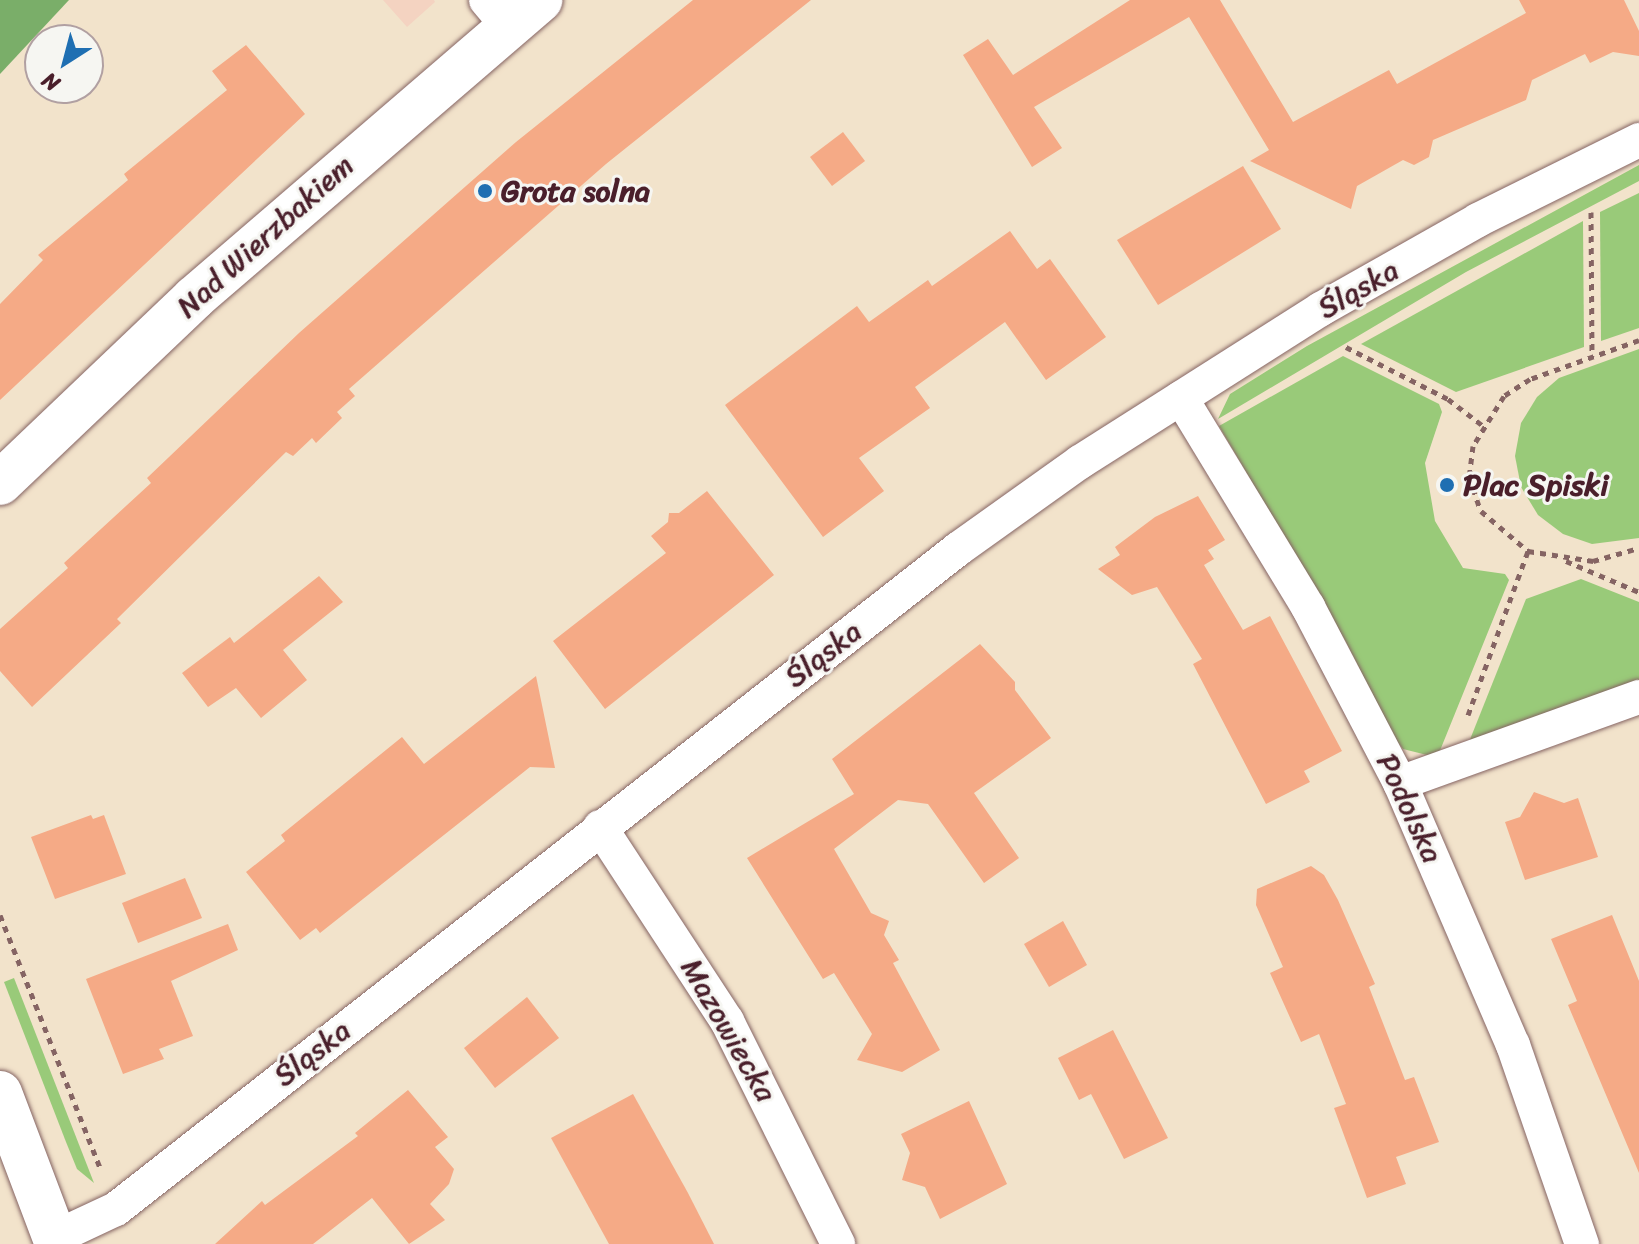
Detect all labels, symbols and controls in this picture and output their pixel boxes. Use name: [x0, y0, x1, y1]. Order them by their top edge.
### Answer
north arrow: [24, 24, 104, 104]
text: N: [33, 62, 68, 102]
street label: Nad Wierzbakiem: [169, 147, 361, 325]
place label: Grota solna: [501, 173, 652, 209]
marker: Grota solna: [476, 182, 494, 200]
street label: Śląska: [1311, 252, 1405, 326]
place label: Plac Spiski: [1463, 467, 1609, 503]
marker: Plac Spiski: [1438, 476, 1456, 494]
street label: Śląska: [778, 613, 868, 695]
street label: Podolska: [1369, 748, 1451, 868]
street label: Mazowiecka: [674, 952, 784, 1108]
street label: Śląska: [267, 1012, 357, 1094]

